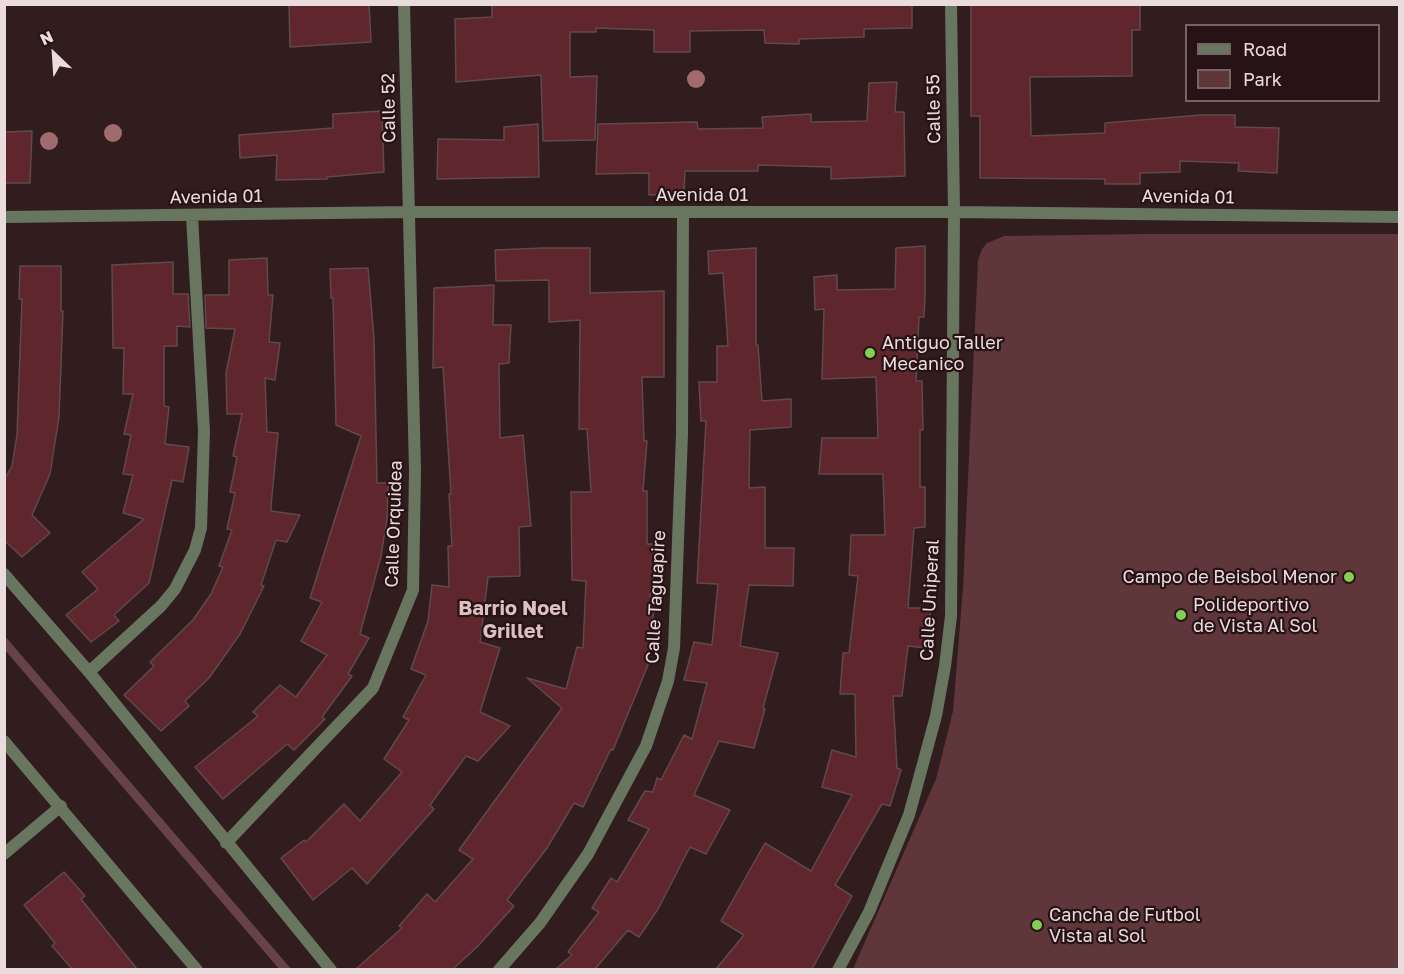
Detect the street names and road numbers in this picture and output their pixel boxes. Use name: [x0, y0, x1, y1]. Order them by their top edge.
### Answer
street label: Calle 52: [378, 73, 400, 143]
street label: Calle 55: [923, 74, 945, 144]
street label: Avenida 01: [656, 184, 748, 206]
street label: Avenida 01: [169, 185, 263, 209]
street label: Avenida 01: [1141, 185, 1235, 209]
street label: Calle Orquidea: [381, 460, 407, 588]
street label: Calle Taguapire: [642, 530, 670, 664]
street label: Calle Uniperal: [916, 539, 944, 661]

